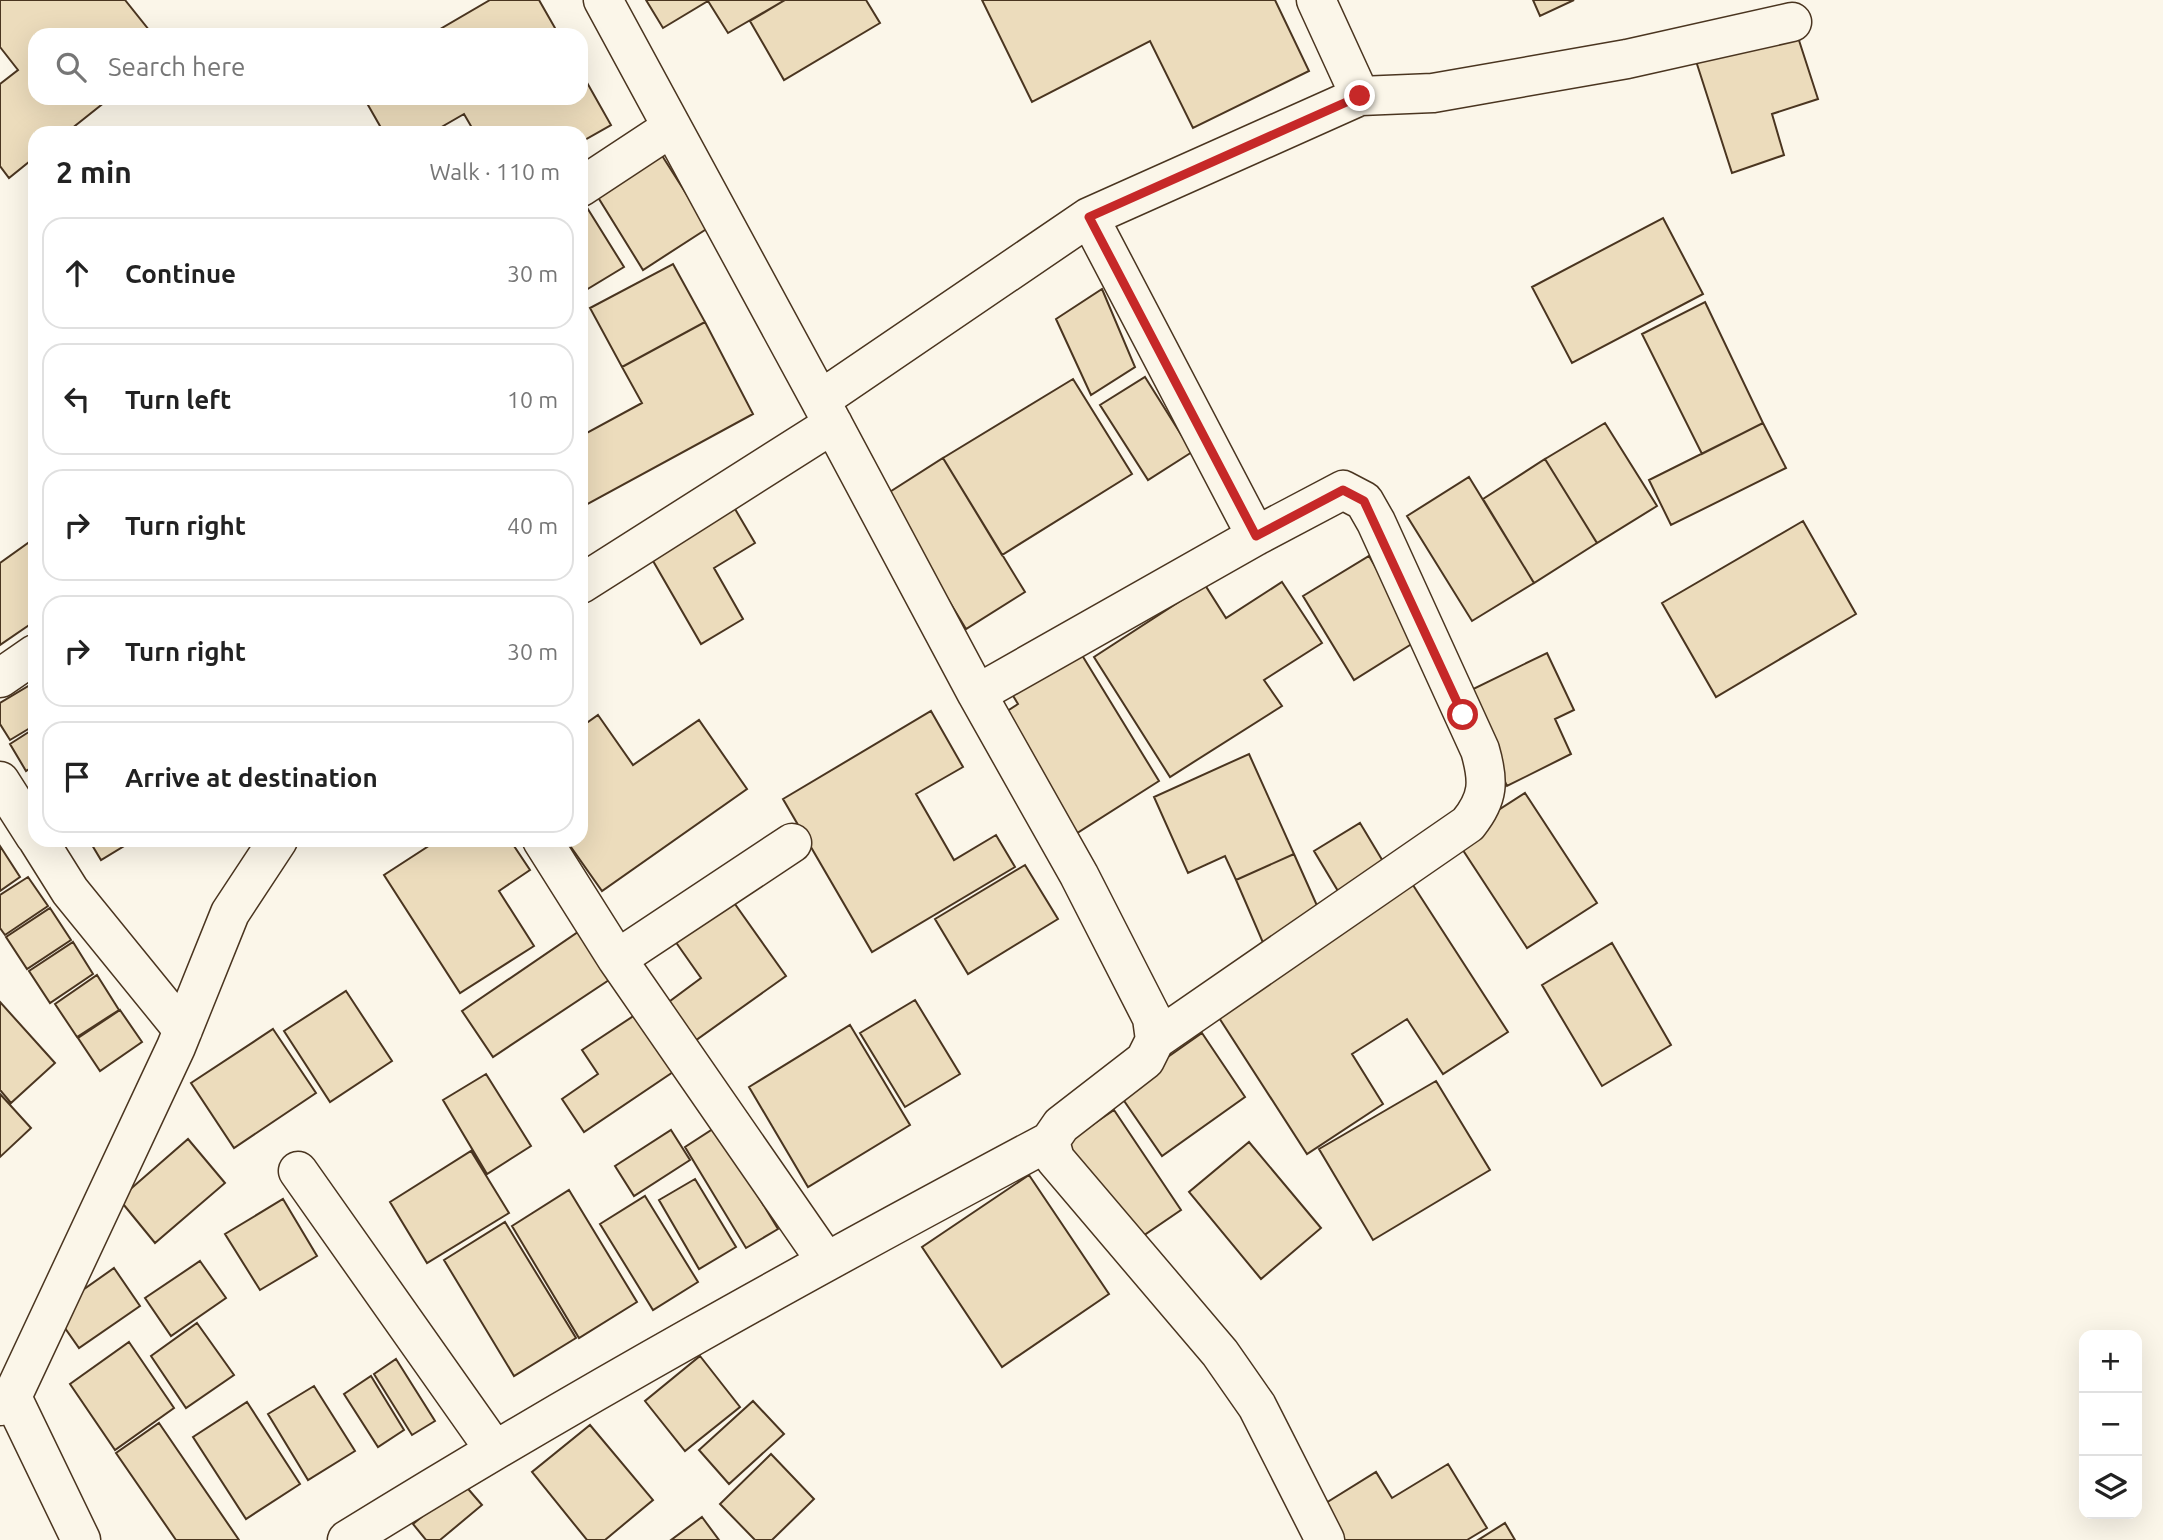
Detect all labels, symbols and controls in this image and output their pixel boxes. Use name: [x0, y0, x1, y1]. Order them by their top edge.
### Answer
search box: [28, 28, 588, 105]
icon: search: [52, 48, 90, 86]
text: Search here: [108, 52, 245, 81]
route end: [1344, 80, 1375, 111]
text: 2 min: [56, 155, 132, 189]
text: Walk · 110 m: [429, 159, 560, 184]
icon: ahead: [58, 254, 96, 292]
text: Continue: [125, 259, 236, 288]
text: 30 m: [507, 261, 558, 286]
icon: left: [58, 380, 96, 418]
text: Turn left: [125, 385, 231, 414]
text: 10 m: [507, 387, 558, 412]
icon: right: [58, 506, 96, 544]
text: Turn right: [125, 511, 246, 540]
text: 40 m: [507, 513, 558, 538]
icon: right: [58, 632, 96, 670]
text: Turn right: [125, 637, 246, 666]
text: 30 m: [507, 639, 558, 664]
route start: [1447, 699, 1478, 730]
icon: arrive: [58, 758, 96, 796]
text: Arrive at destination: [125, 763, 378, 792]
map controls: [2079, 1330, 2142, 1519]
button: +: [2079, 1330, 2142, 1393]
button: −: [2079, 1393, 2142, 1456]
button: layers: [2079, 1456, 2142, 1519]

